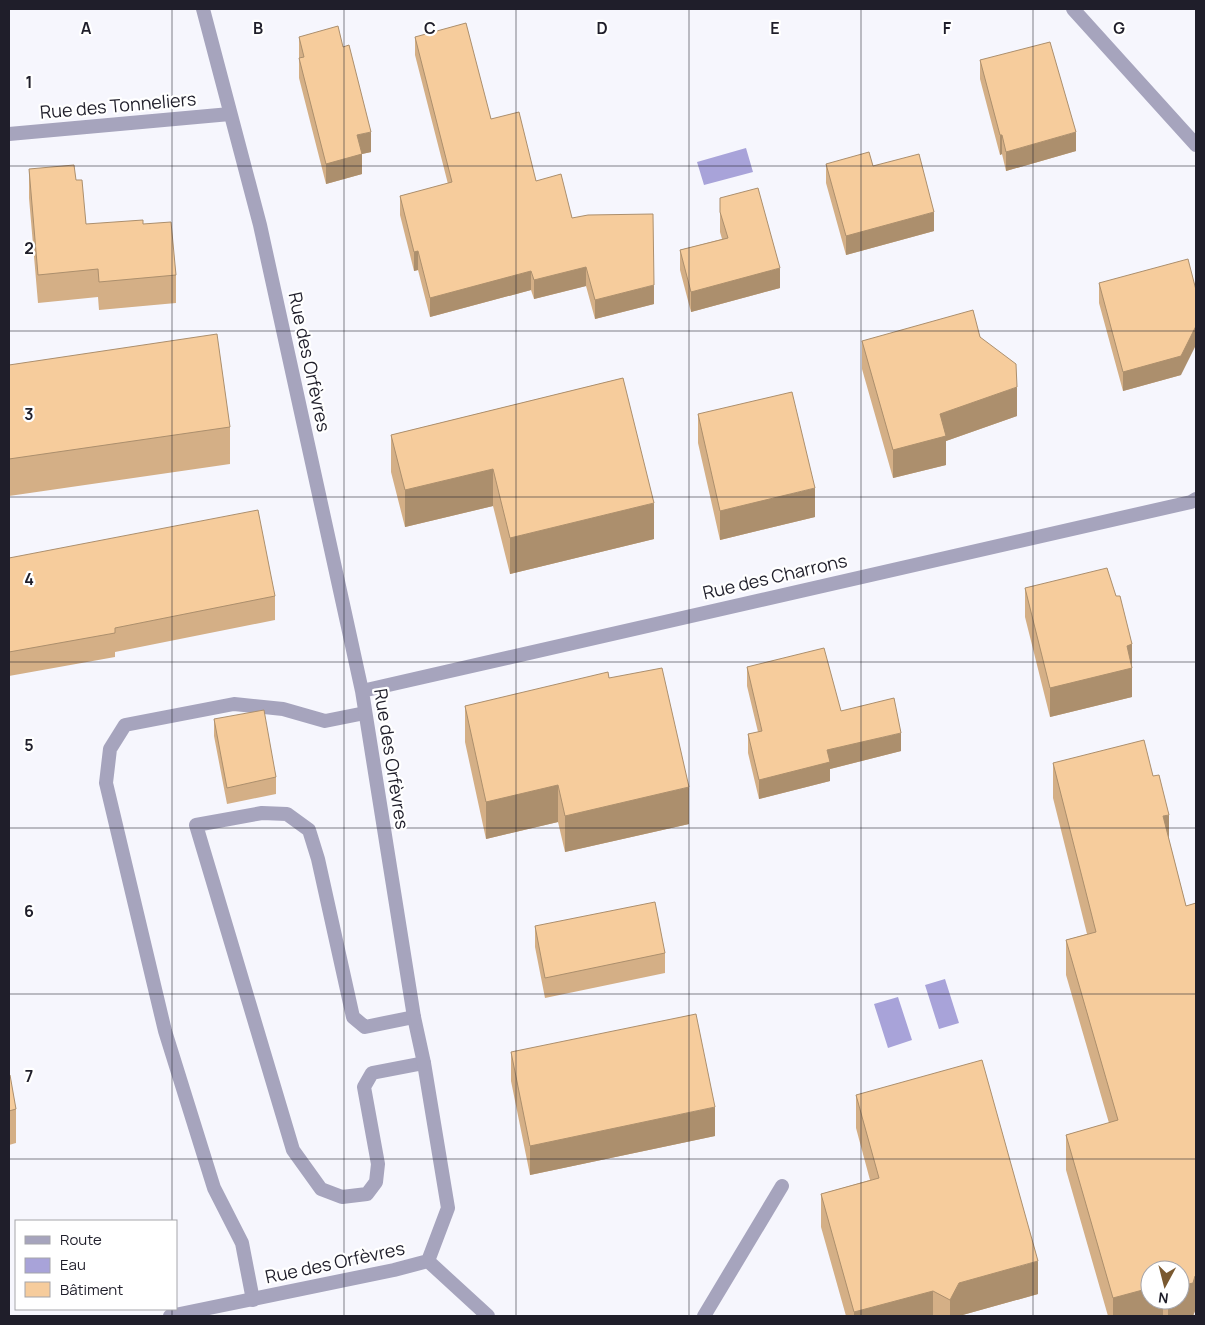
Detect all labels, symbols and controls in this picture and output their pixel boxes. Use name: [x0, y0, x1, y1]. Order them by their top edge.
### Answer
text: A: [81, 17, 92, 39]
text: B: [253, 17, 263, 39]
text: C: [424, 17, 436, 39]
text: D: [596, 17, 608, 39]
text: E: [770, 17, 780, 39]
text: F: [943, 17, 952, 39]
text: G: [1113, 17, 1125, 39]
text: 1: [25, 71, 33, 93]
street label: Rue des Tonneliers: [39, 86, 197, 124]
text: 2: [24, 237, 34, 259]
street label: Rue des Orfèvres: [283, 290, 336, 434]
text: 3: [24, 403, 34, 425]
street label: Rue des Charrons: [700, 548, 849, 604]
text: 4: [24, 568, 34, 590]
street label: Rue des Orfèvres: [369, 687, 415, 831]
text: 5: [24, 734, 34, 756]
text: 6: [24, 900, 34, 922]
text: 7: [25, 1065, 33, 1087]
legend: [15, 1220, 178, 1310]
text: Route: [60, 1229, 102, 1250]
street label: Rue des Orfèvres: [263, 1236, 407, 1289]
text: Eau: [60, 1254, 86, 1275]
north arrow: [1140, 1260, 1190, 1310]
text: Bâtiment: [60, 1279, 123, 1300]
text: N: [1157, 1288, 1170, 1308]

